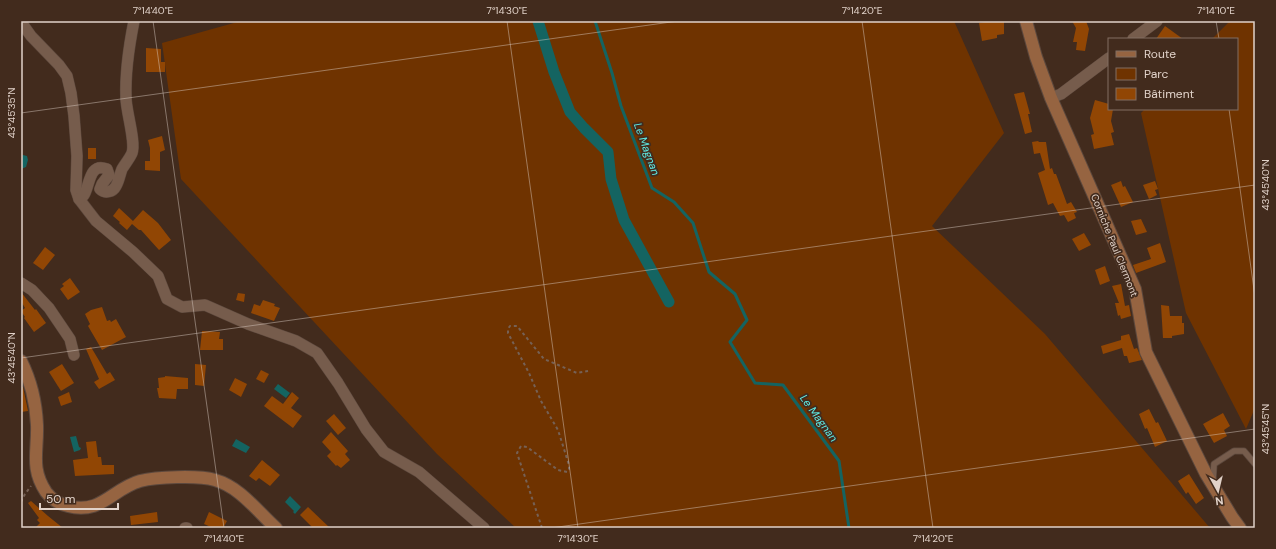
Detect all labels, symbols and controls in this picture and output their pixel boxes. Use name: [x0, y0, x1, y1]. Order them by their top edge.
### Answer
text: 7°14'40"E: [133, 4, 174, 17]
text: 7°14'30"E: [487, 4, 528, 17]
text: 7°14'20"E: [842, 4, 883, 17]
text: 7°14'10"E: [1197, 4, 1235, 17]
legend: [1108, 38, 1238, 110]
text: Route: [1144, 46, 1176, 62]
text: Parc: [1144, 66, 1168, 82]
text: Bâtiment: [1144, 86, 1195, 102]
text: 43°45'35"N: [5, 88, 18, 138]
water label: Le Magnan: [631, 121, 663, 177]
text: 43°45'40"N: [1259, 159, 1272, 211]
street label: Corniche Paul Clermont: [1088, 192, 1141, 299]
text: 43°45'40"N: [5, 332, 18, 384]
water label: Le Magnan: [797, 392, 841, 444]
text: 43°45'45"N: [1259, 404, 1272, 454]
north arrow: [1198, 471, 1238, 511]
scale bar: [40, 485, 118, 511]
text: 50 m: [46, 491, 75, 507]
text: N: [1214, 493, 1224, 508]
text: 7°14'40"E: [204, 532, 245, 545]
text: 7°14'30"E: [558, 532, 599, 545]
text: 7°14'20"E: [913, 532, 954, 545]

